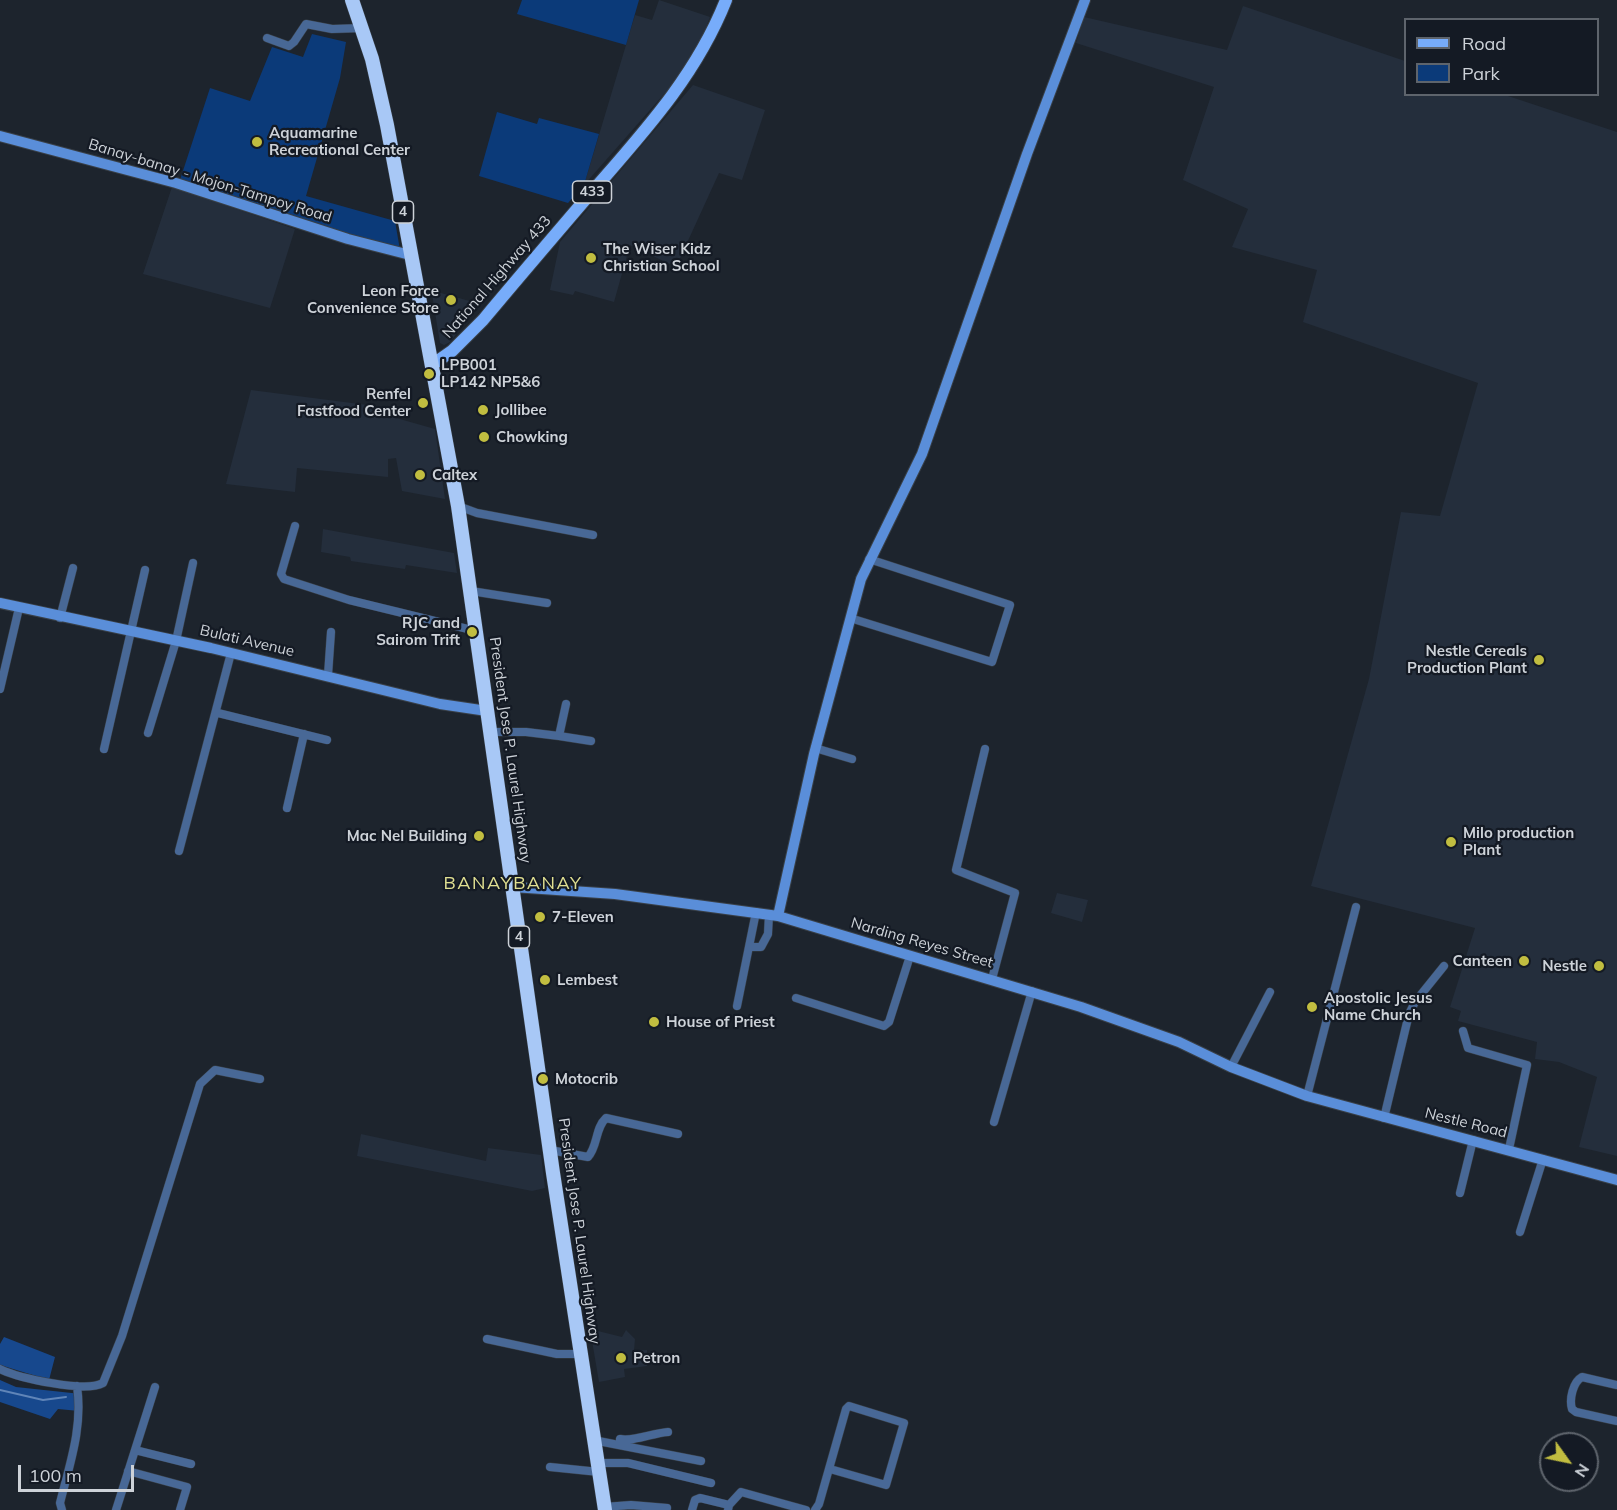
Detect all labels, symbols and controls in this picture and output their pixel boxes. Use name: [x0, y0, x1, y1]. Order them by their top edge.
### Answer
legend: [1404, 18, 1599, 96]
text: Road: [1462, 32, 1506, 55]
text: Park: [1462, 62, 1500, 85]
place label: Aquamarine Recreational Center: [269, 124, 410, 159]
street label: Banay-banay - Mojon-Tampoy Road: [86, 135, 334, 227]
marker: Aquamarine Recreational Center: [250, 135, 264, 149]
road number: 433: [572, 181, 612, 203]
road number: 4: [392, 201, 414, 223]
street label: National Highway 433: [439, 212, 555, 342]
place label: The Wiser Kidz Christian School: [603, 240, 720, 275]
marker: The Wiser Kidz Christian School: [584, 251, 598, 265]
place label: Leon Force Convenience Store: [307, 282, 439, 317]
marker: Leon Force Convenience Store: [444, 293, 458, 307]
place label: LPB001 LP142 NP5&6: [441, 356, 540, 391]
marker: LPB001 LP142 NP5&6: [422, 367, 436, 381]
place label: Renfel Fastfood Center: [297, 385, 411, 420]
marker: Renfel Fastfood Center: [416, 396, 430, 410]
place label: Jollibee: [495, 401, 547, 419]
marker: Jollibee: [476, 403, 490, 417]
place label: Chowking: [496, 428, 568, 446]
marker: Chowking: [477, 430, 491, 444]
place label: Caltex: [432, 466, 477, 484]
marker: Caltex: [413, 468, 427, 482]
place label: RJC and Sairom Trift: [376, 614, 460, 649]
street label: Bulati Avenue: [198, 621, 296, 661]
marker: RJC and Sairom Trift: [465, 625, 479, 639]
street label: President Jose P. Laurel Highway: [485, 636, 535, 864]
place label: Nestle Cereals Production Plant: [1407, 642, 1527, 677]
marker: Nestle Cereals Production Plant: [1532, 653, 1546, 667]
place label: Milo production Plant: [1463, 824, 1574, 859]
place label: Mac Nel Building: [347, 827, 467, 845]
marker: Mac Nel Building: [472, 829, 486, 843]
marker: Milo production Plant: [1444, 835, 1458, 849]
district label: BANAYBANAY: [444, 873, 582, 895]
place label: 7-Eleven: [552, 908, 614, 926]
marker: 7-Eleven: [533, 910, 547, 924]
street label: Narding Reyes Street: [849, 914, 995, 972]
road number: 4: [508, 926, 530, 948]
place label: Canteen: [1453, 952, 1512, 970]
marker: Canteen: [1517, 954, 1531, 968]
place label: Nestle: [1542, 957, 1587, 975]
marker: Nestle: [1592, 959, 1606, 973]
place label: Lembest: [557, 971, 618, 989]
marker: Lembest: [538, 973, 552, 987]
place label: Apostolic Jesus Name Church: [1324, 989, 1432, 1024]
marker: Apostolic Jesus Name Church: [1305, 1000, 1319, 1014]
place label: House of Priest: [666, 1013, 775, 1031]
marker: House of Priest: [647, 1015, 661, 1029]
place label: Motocrib: [555, 1070, 618, 1088]
marker: Motocrib: [536, 1072, 550, 1086]
street label: Nestle Road: [1423, 1104, 1509, 1142]
street label: President Jose P. Laurel Highway: [554, 1117, 604, 1345]
place label: Petron: [633, 1349, 680, 1367]
marker: Petron: [614, 1351, 628, 1365]
north arrow: [1539, 1432, 1599, 1492]
scale bar: [21, 1453, 136, 1491]
text: N: [1571, 1460, 1594, 1481]
text: 100 m: [29, 1464, 82, 1487]

